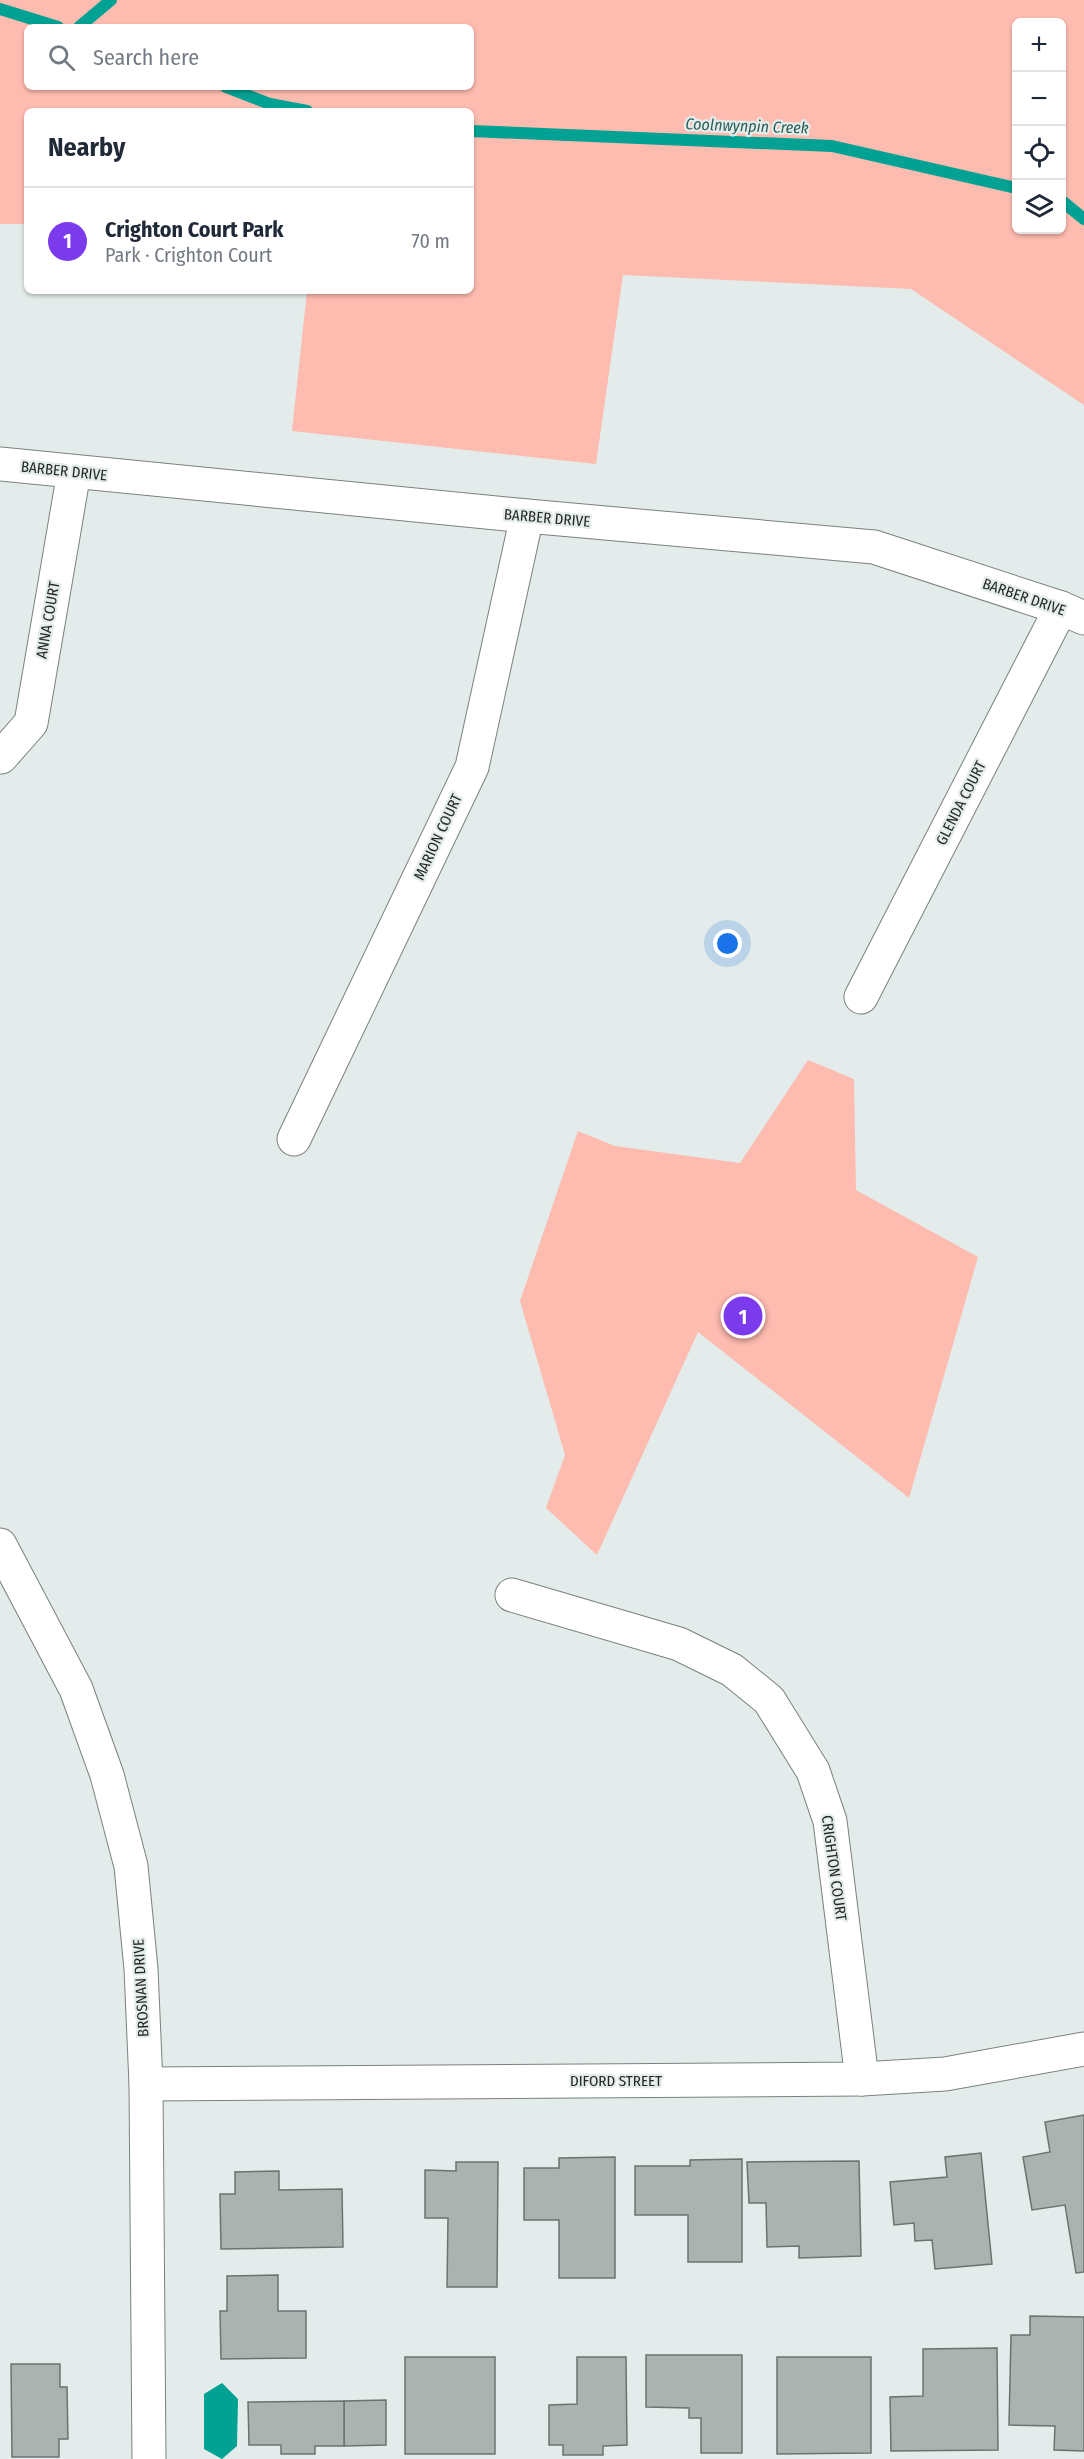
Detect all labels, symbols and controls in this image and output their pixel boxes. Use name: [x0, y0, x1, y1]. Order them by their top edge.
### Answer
map controls: [1012, 18, 1066, 234]
button: +: [1012, 18, 1066, 72]
search box: [24, 24, 474, 90]
icon: search: [45, 41, 78, 74]
text: Search here: [93, 44, 199, 71]
button: −: [1012, 72, 1066, 126]
water label: Coolnwynpin Creek: [685, 114, 809, 138]
button: locate: [1012, 126, 1066, 180]
text: Nearby: [48, 132, 125, 163]
button: layers: [1012, 180, 1066, 234]
text: Crighton Court Park: [105, 216, 283, 243]
text: 1: [63, 229, 72, 253]
text: 70 m: [412, 229, 450, 253]
text: Park · Crighton Court: [105, 243, 272, 267]
street label: BARBER DRIVE: [20, 458, 108, 484]
street label: BARBER DRIVE: [503, 505, 591, 531]
street label: BARBER DRIVE: [980, 574, 1068, 620]
street label: ANNA COURT: [32, 580, 64, 660]
street label: GLENDA COURT: [932, 758, 990, 848]
street label: MARION COURT: [410, 791, 466, 883]
your location: [713, 929, 742, 958]
pin: 1: [724, 1294, 762, 1338]
street label: CRIGHTON COURT: [818, 1814, 850, 1922]
street label: BROSNAN DRIVE: [129, 1938, 153, 2038]
street label: DIFORD STREET: [570, 2072, 662, 2090]

